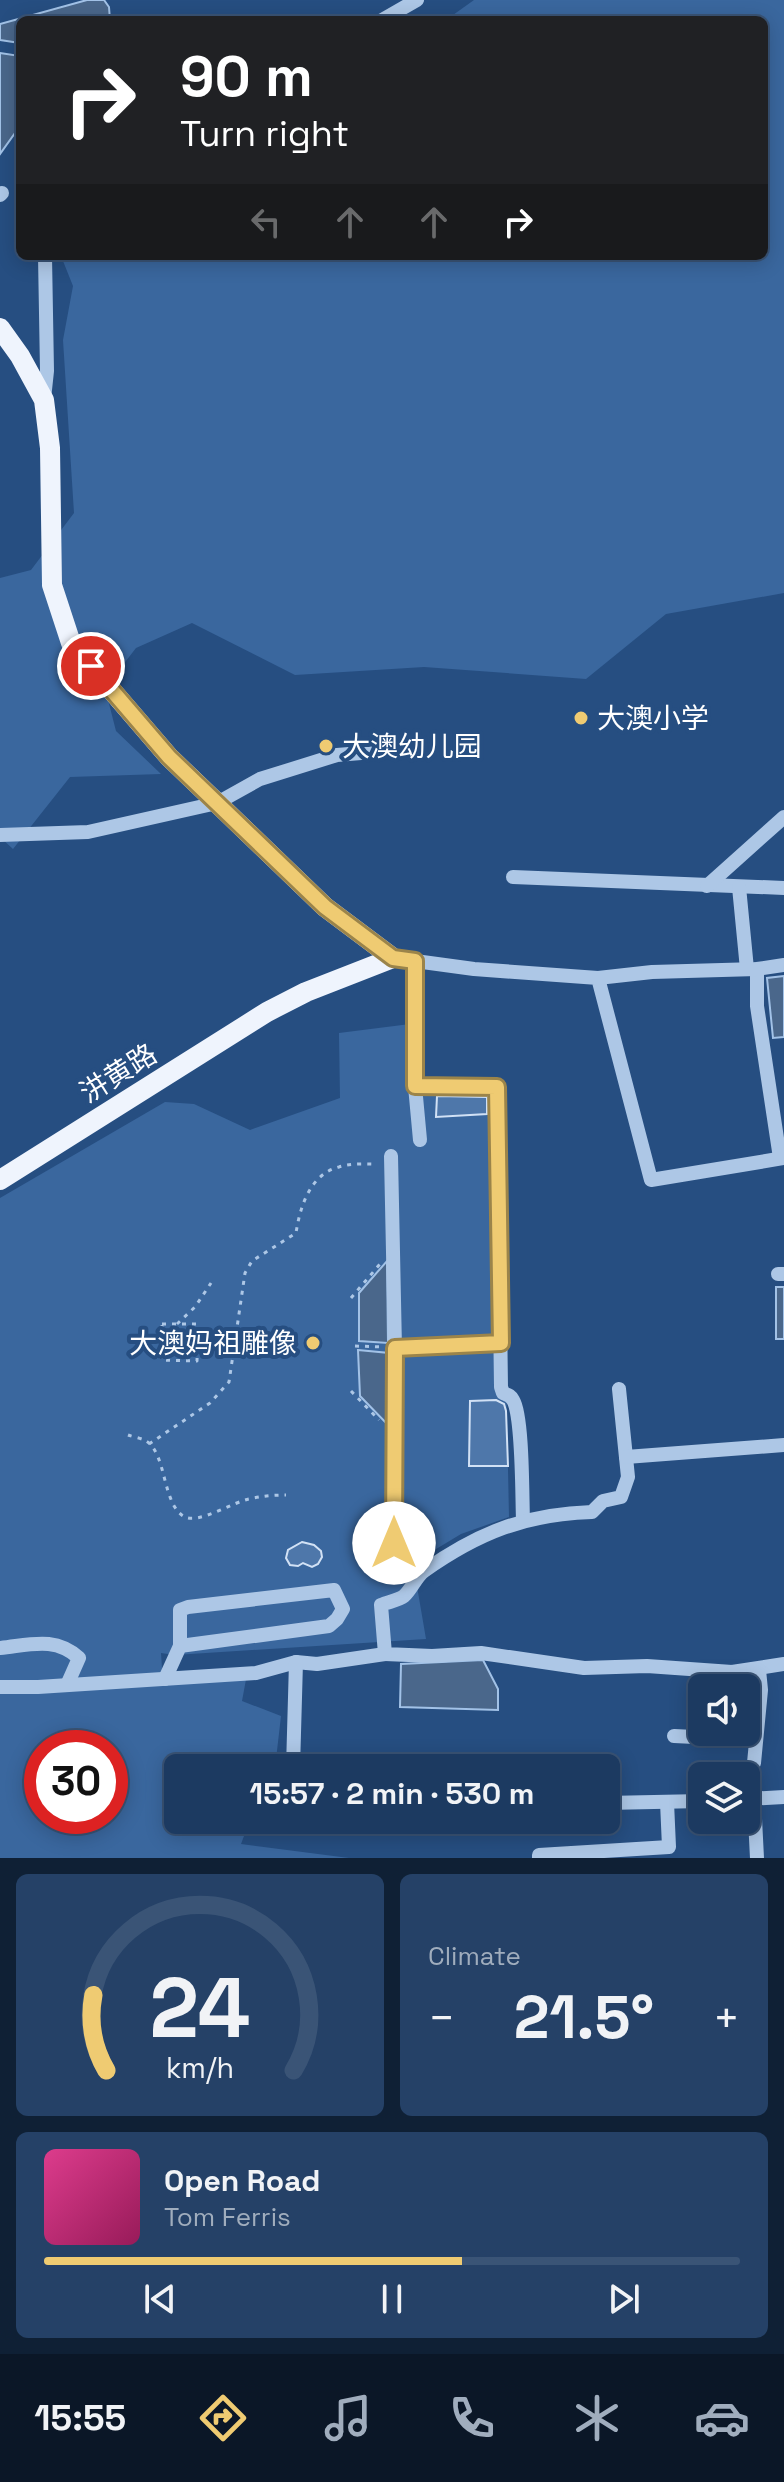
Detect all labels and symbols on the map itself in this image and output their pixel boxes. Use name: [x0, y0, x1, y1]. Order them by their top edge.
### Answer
pin: [57, 632, 125, 700]
place label: 大澳小学: [597, 700, 709, 736]
marker: 大澳小学: [572, 709, 590, 727]
place label: 大澳幼儿园: [342, 728, 482, 764]
marker: 大澳幼儿园: [317, 737, 335, 755]
street label: 汫黄路: [73, 1035, 163, 1111]
place label: 大澳妈祖雕像: [129, 1325, 297, 1361]
marker: 大澳妈祖雕像: [304, 1334, 322, 1352]
position arrow: [352, 1501, 436, 1585]
speed limit sign: 30: [24, 1730, 128, 1834]

